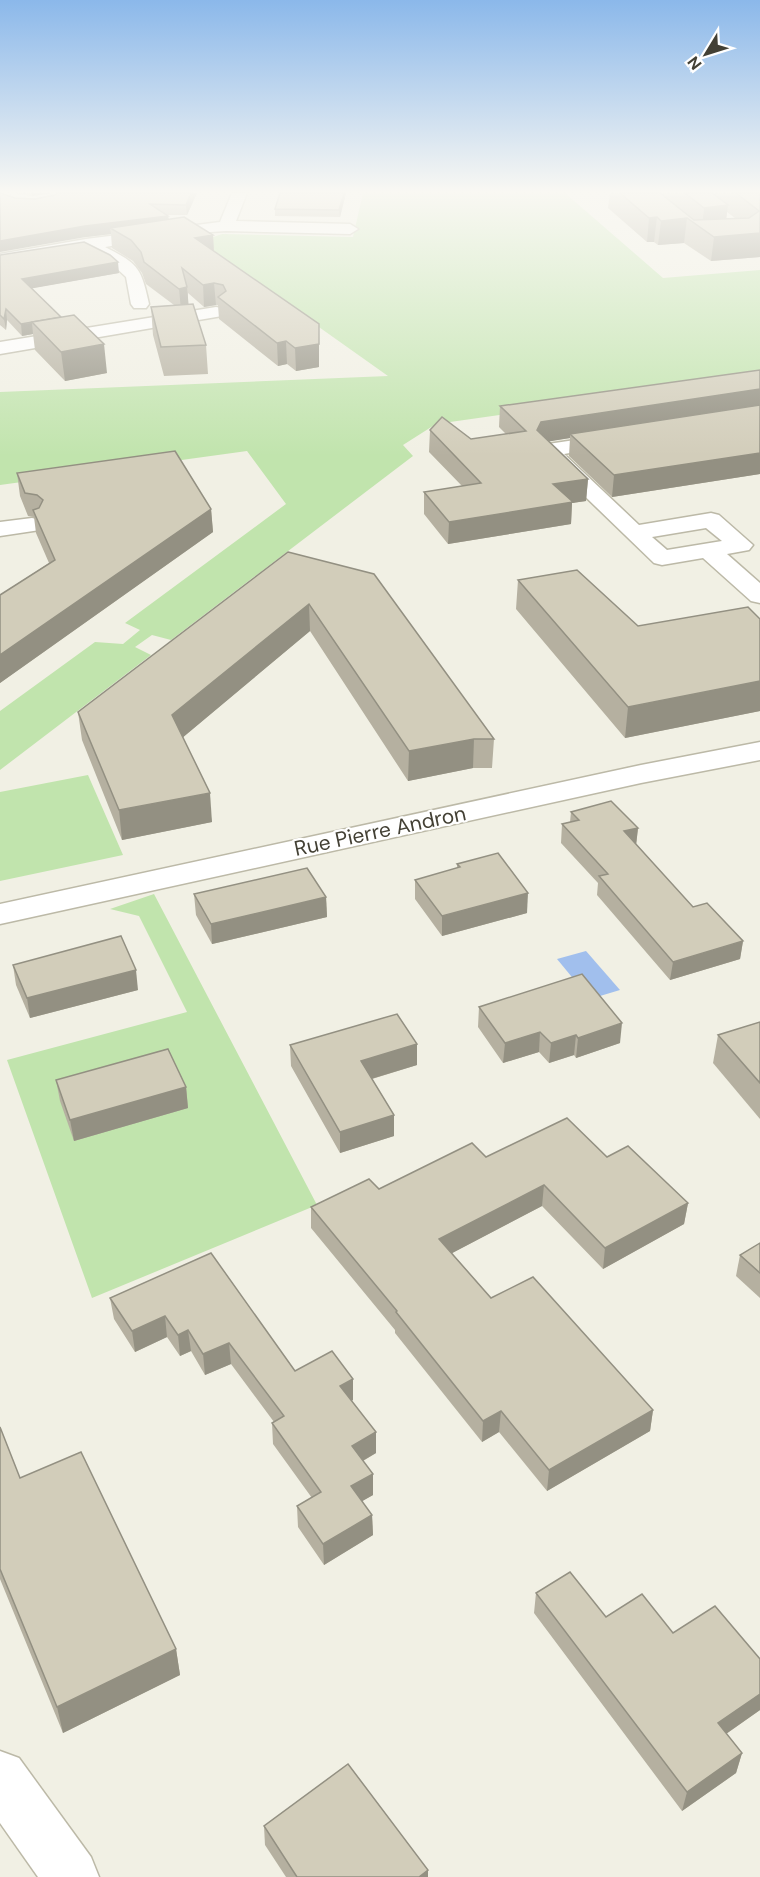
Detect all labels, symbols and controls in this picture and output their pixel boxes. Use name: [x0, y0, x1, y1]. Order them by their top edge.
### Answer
north arrow: [676, 24, 736, 84]
text: N: [683, 52, 706, 74]
street label: Rue Pierre Andron: [292, 799, 468, 863]

